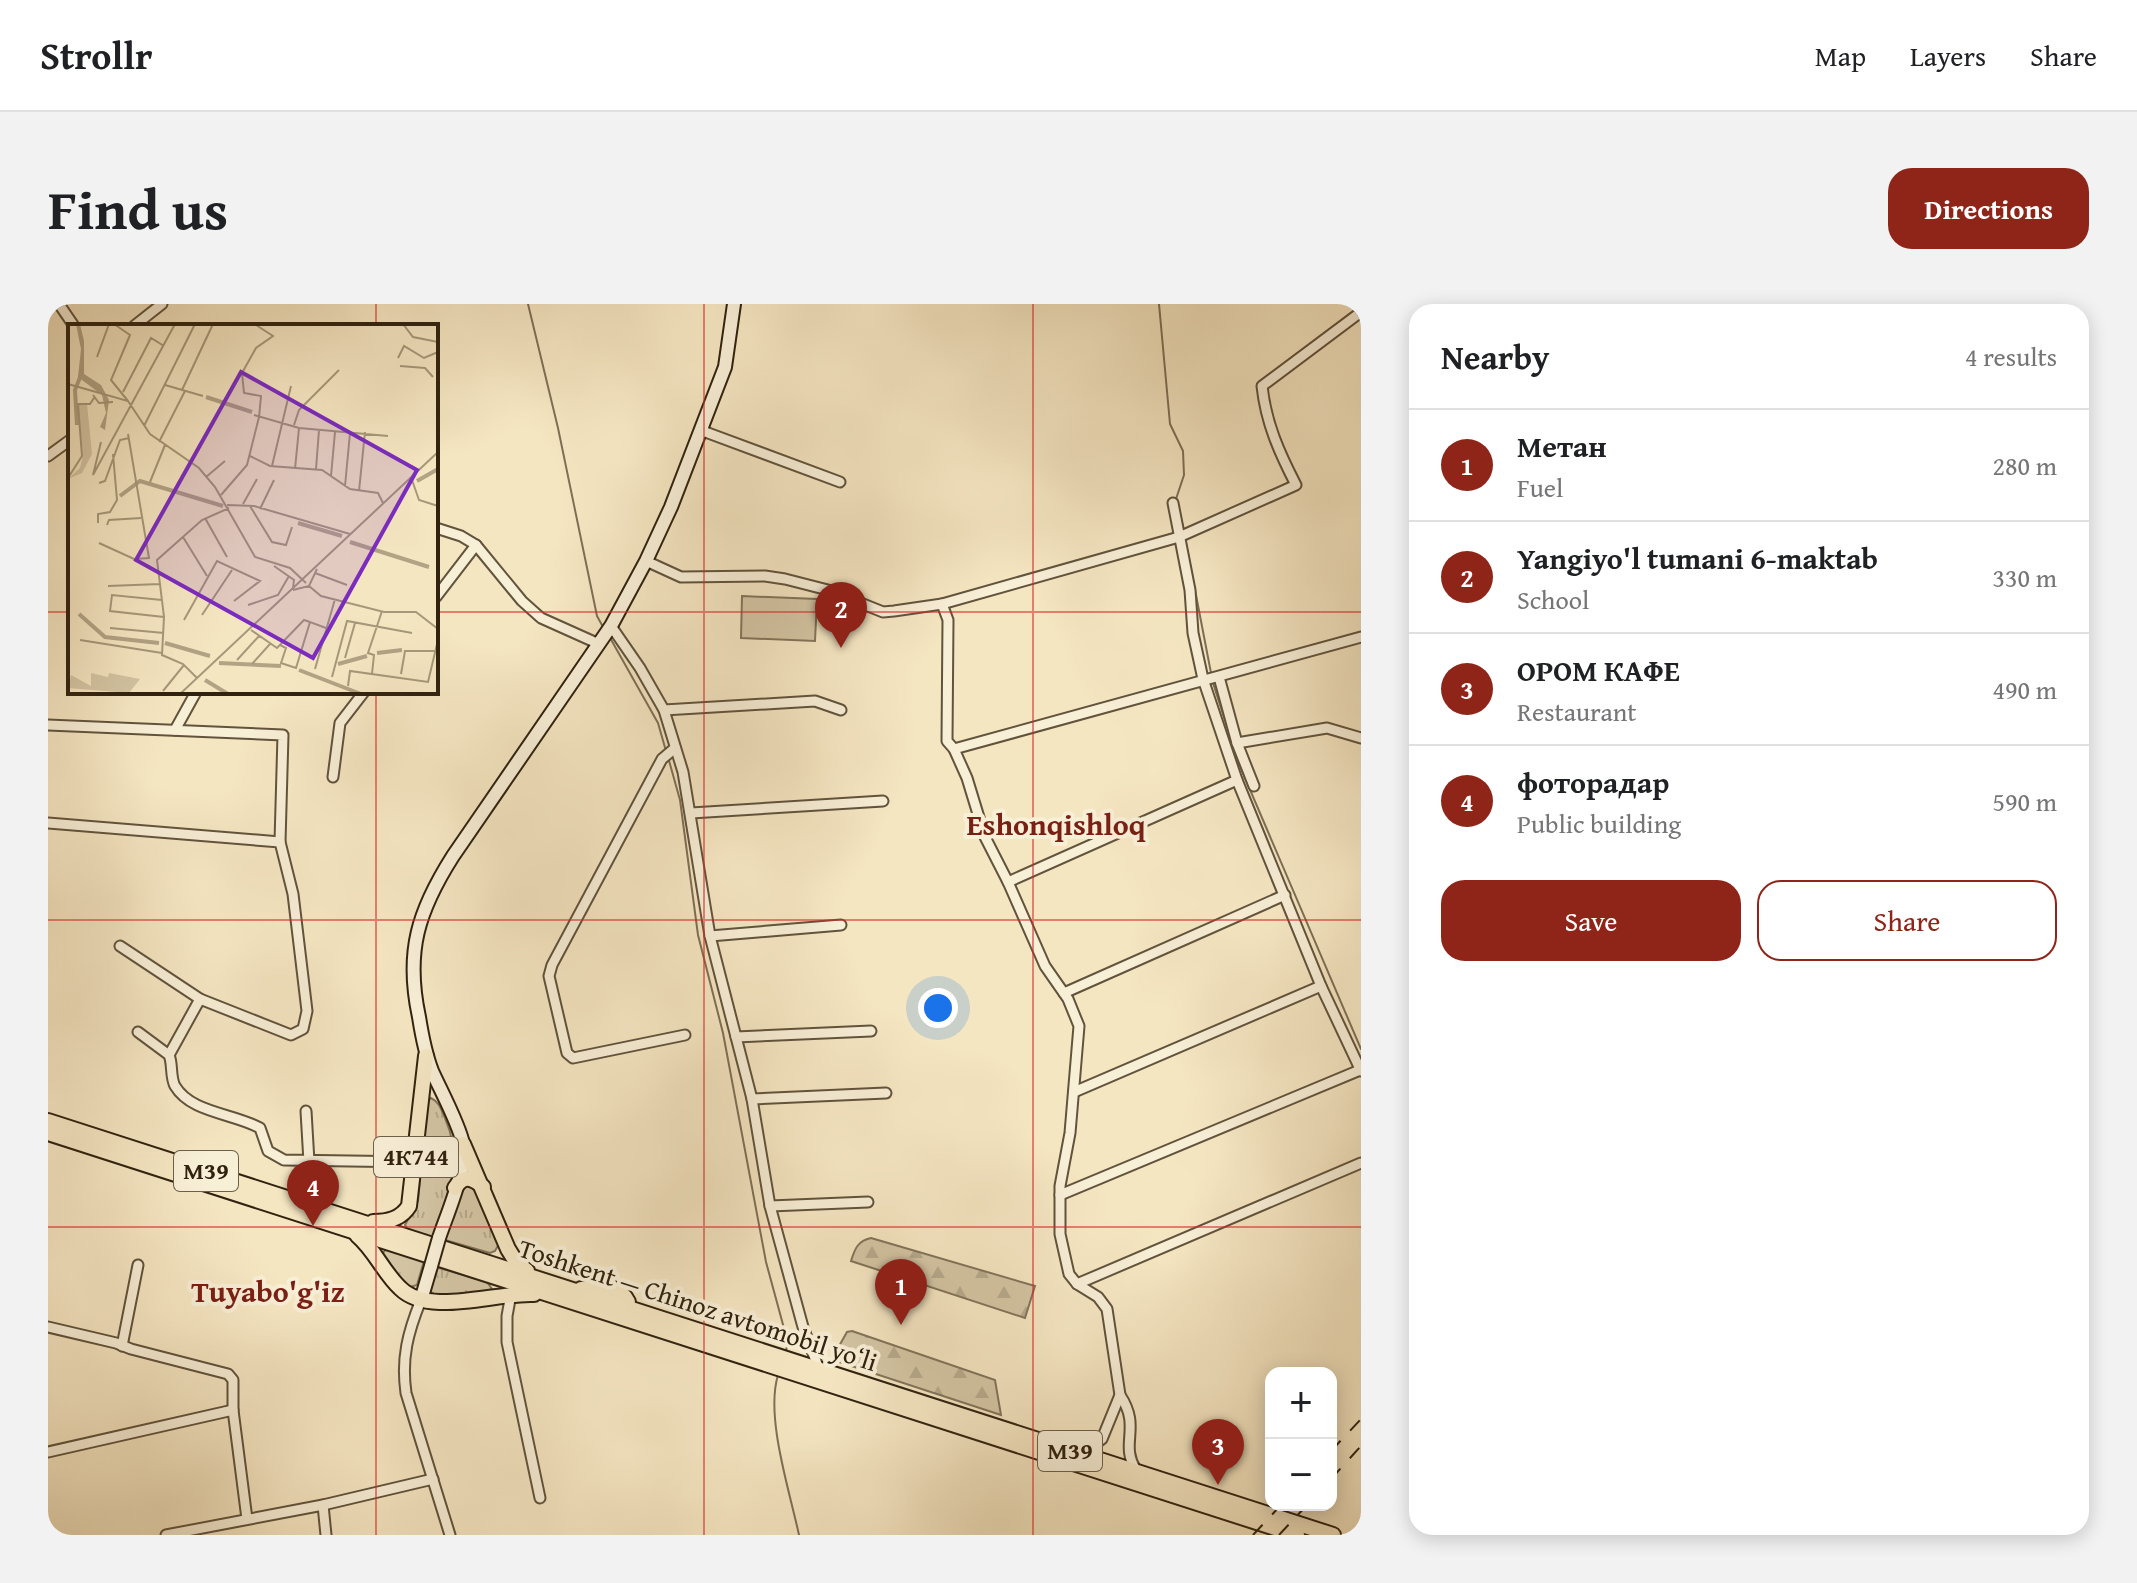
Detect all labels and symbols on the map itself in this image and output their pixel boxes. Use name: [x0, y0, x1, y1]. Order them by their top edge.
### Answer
inset map: [68, 324, 438, 694]
pin: 2: [815, 582, 867, 648]
district label: Eshonqishloq: [966, 802, 1146, 846]
your location: [918, 988, 958, 1028]
road number: 4К744: [374, 1137, 458, 1177]
road number: M39: [174, 1151, 238, 1191]
pin: 4: [287, 1160, 339, 1226]
street label: Toshkent — Chinoz avtomobil yoʻli: [514, 1228, 882, 1381]
pin: 1: [875, 1259, 927, 1325]
district label: Tuyabo'g'iz: [191, 1269, 345, 1313]
pin: 3: [1192, 1419, 1244, 1485]
road number: M39: [1038, 1431, 1102, 1471]

